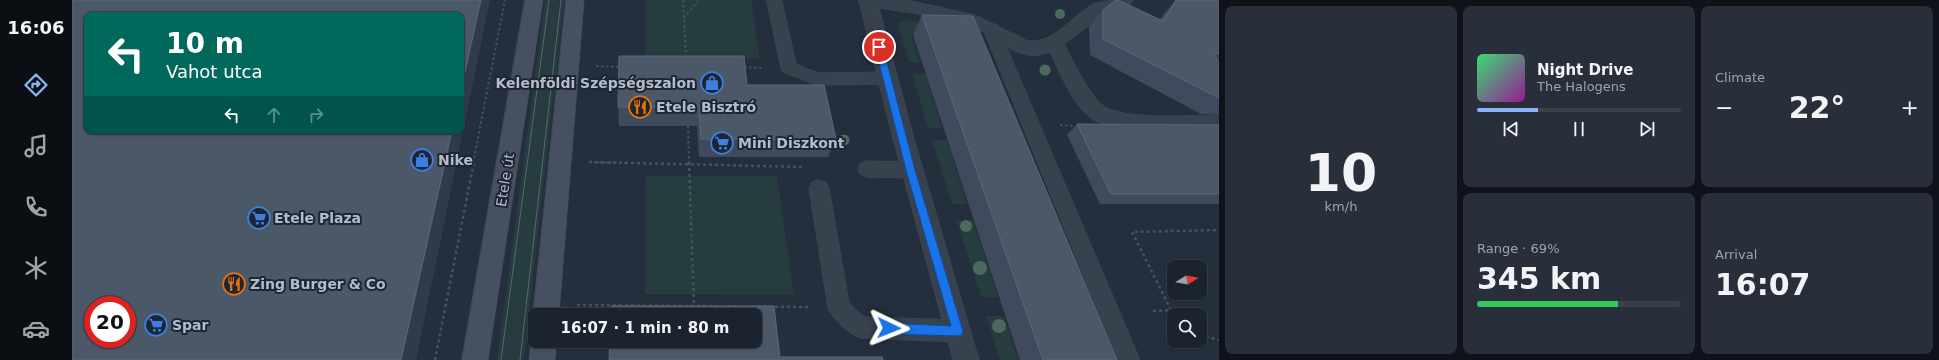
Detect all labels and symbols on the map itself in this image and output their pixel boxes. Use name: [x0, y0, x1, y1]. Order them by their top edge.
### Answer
pin: [862, 30, 896, 64]
shop icon: Kelenföldi Szépségszalon: [699, 70, 725, 96]
place label: Kelenföldi Szépségszalon: [496, 75, 696, 91]
restaurant icon: Etele Bisztró: [627, 94, 653, 120]
place label: Etele Bisztró: [656, 99, 756, 115]
supermarket icon: Mini Diszkont: [709, 130, 735, 156]
place label: Mini Diszkont: [738, 135, 845, 151]
shop icon: Nike: [409, 147, 435, 173]
street label: Etele út: [493, 151, 517, 208]
place label: Nike: [438, 152, 473, 168]
supermarket icon: Etele Plaza: [246, 205, 272, 231]
place label: Etele Plaza: [274, 210, 361, 226]
north arrow: [1167, 260, 1207, 300]
restaurant icon: Zing Burger & Co: [221, 271, 247, 297]
place label: Zing Burger & Co: [250, 276, 386, 292]
speed limit sign: 20: [84, 296, 136, 348]
position arrow: [868, 307, 910, 349]
supermarket icon: Spar: [143, 312, 169, 338]
place label: Spar: [172, 317, 209, 333]

